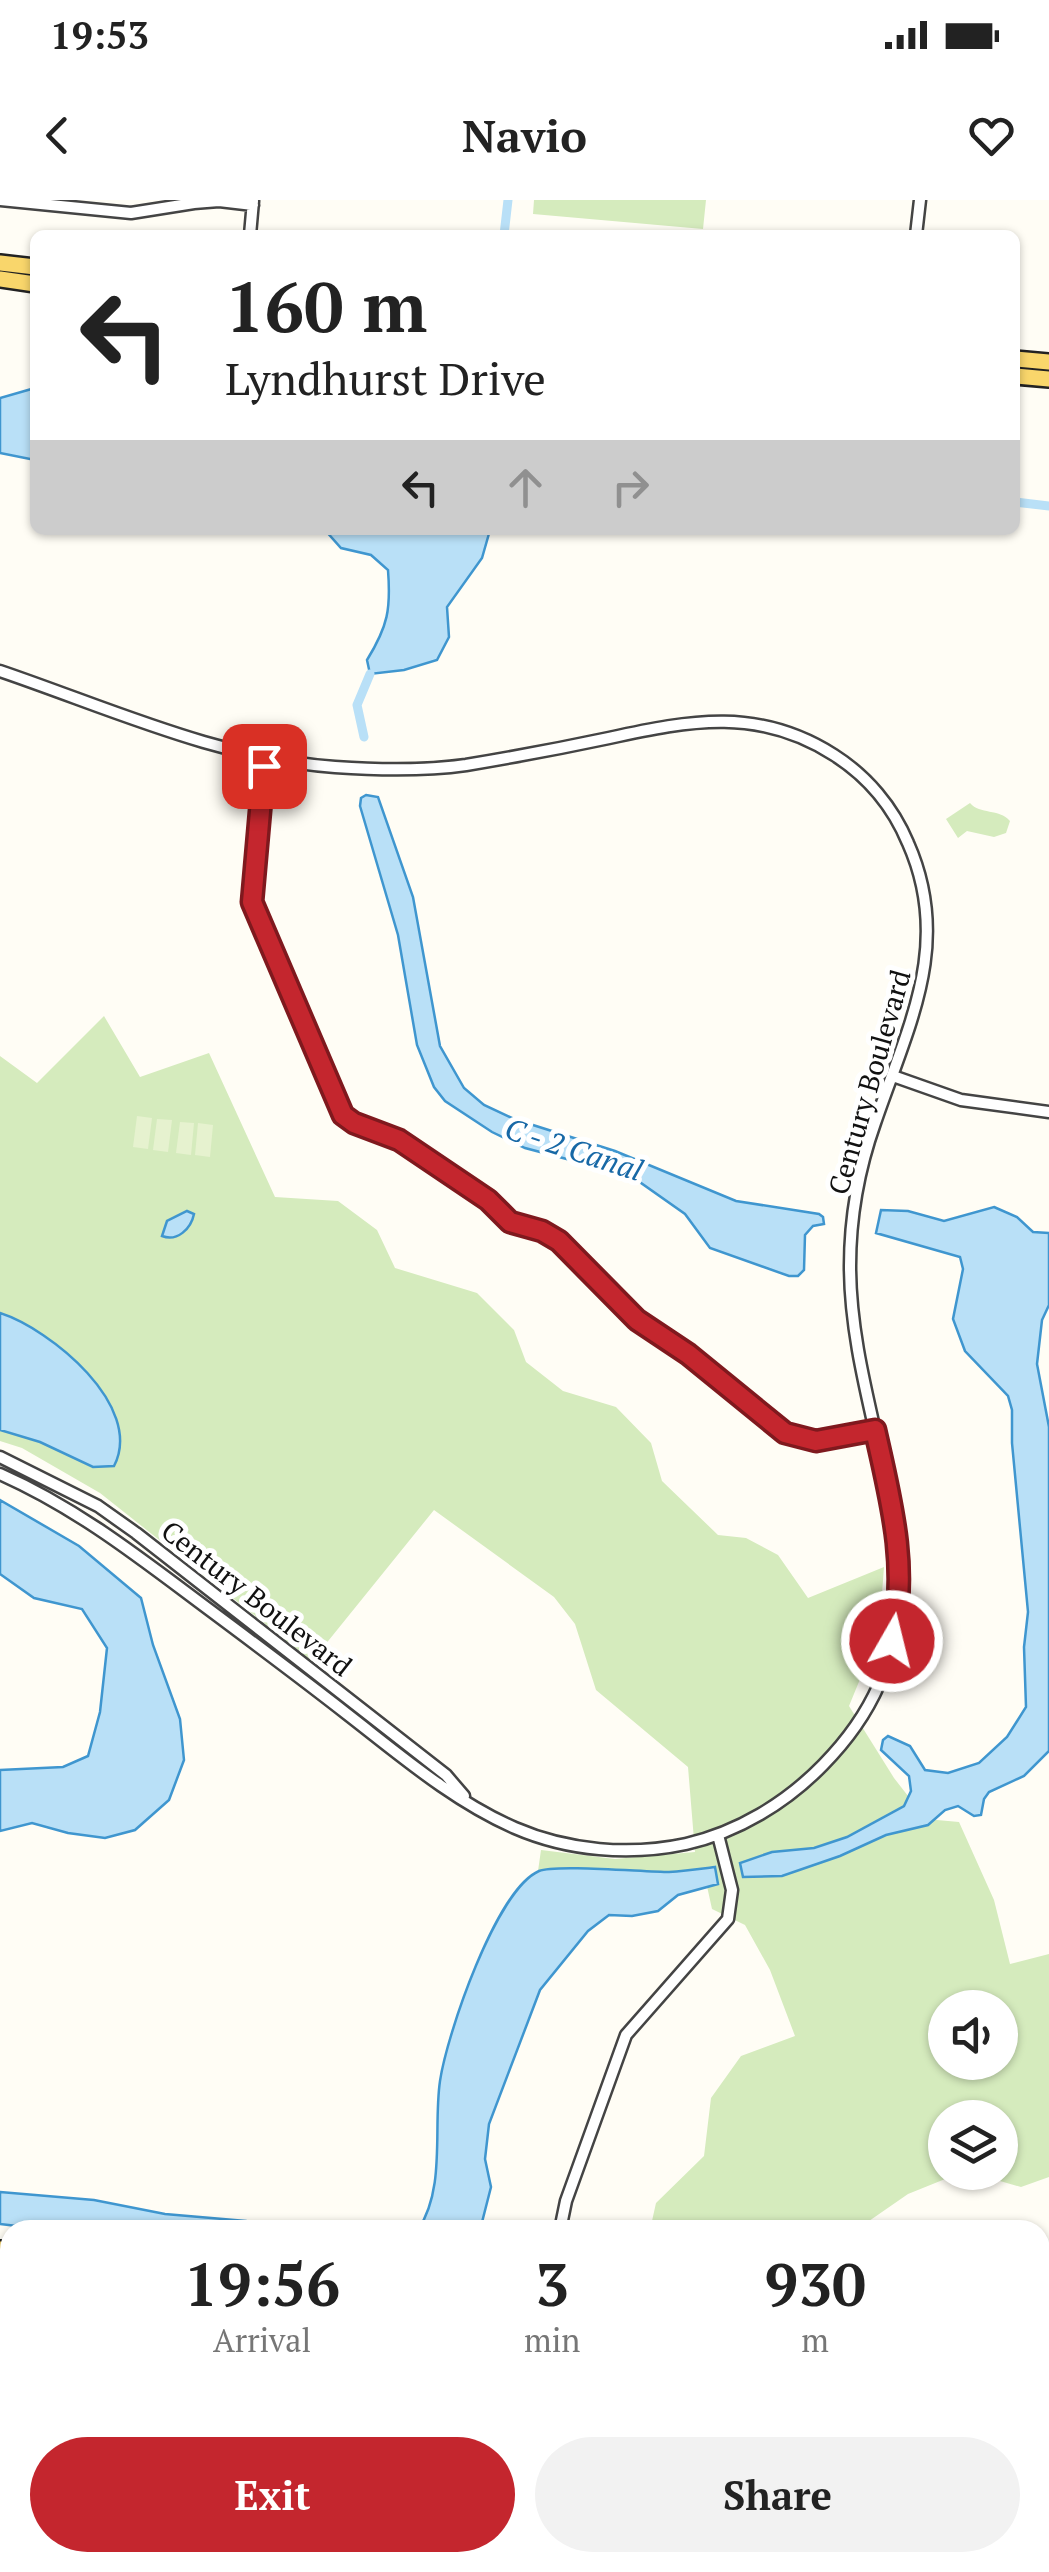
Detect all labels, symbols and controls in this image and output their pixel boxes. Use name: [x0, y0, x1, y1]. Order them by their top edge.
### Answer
text: 19:53: [50, 10, 149, 60]
text: Navio: [462, 105, 587, 165]
icon: back: [30, 108, 85, 163]
icon: heart: [964, 108, 1019, 163]
text: 160 m: [225, 259, 427, 352]
icon: left: [60, 270, 190, 400]
text: Lyndhurst Drive: [225, 348, 546, 408]
icon: left: [393, 460, 448, 515]
icon: ahead: [498, 460, 553, 515]
icon: right: [603, 460, 658, 515]
pin: [222, 724, 307, 809]
icon: arrive: [237, 739, 292, 794]
street label: Century Boulevard: [819, 965, 919, 1199]
water label: C - 2 Canal: [500, 1108, 649, 1190]
street label: Century Boulevard: [154, 1512, 360, 1684]
position arrow: [840, 1589, 944, 1693]
map controls: [928, 1990, 1018, 2190]
button: sound: [928, 1990, 1018, 2080]
button: layers: [928, 2100, 1018, 2190]
text: 19:56: [184, 2244, 340, 2323]
text: 3: [535, 2244, 569, 2323]
text: 930: [764, 2244, 866, 2323]
text: Arrival: [213, 2319, 311, 2361]
text: min: [524, 2319, 580, 2361]
text: m: [801, 2319, 829, 2361]
button: Exit: [30, 2437, 515, 2552]
button: Share: [535, 2437, 1020, 2552]

